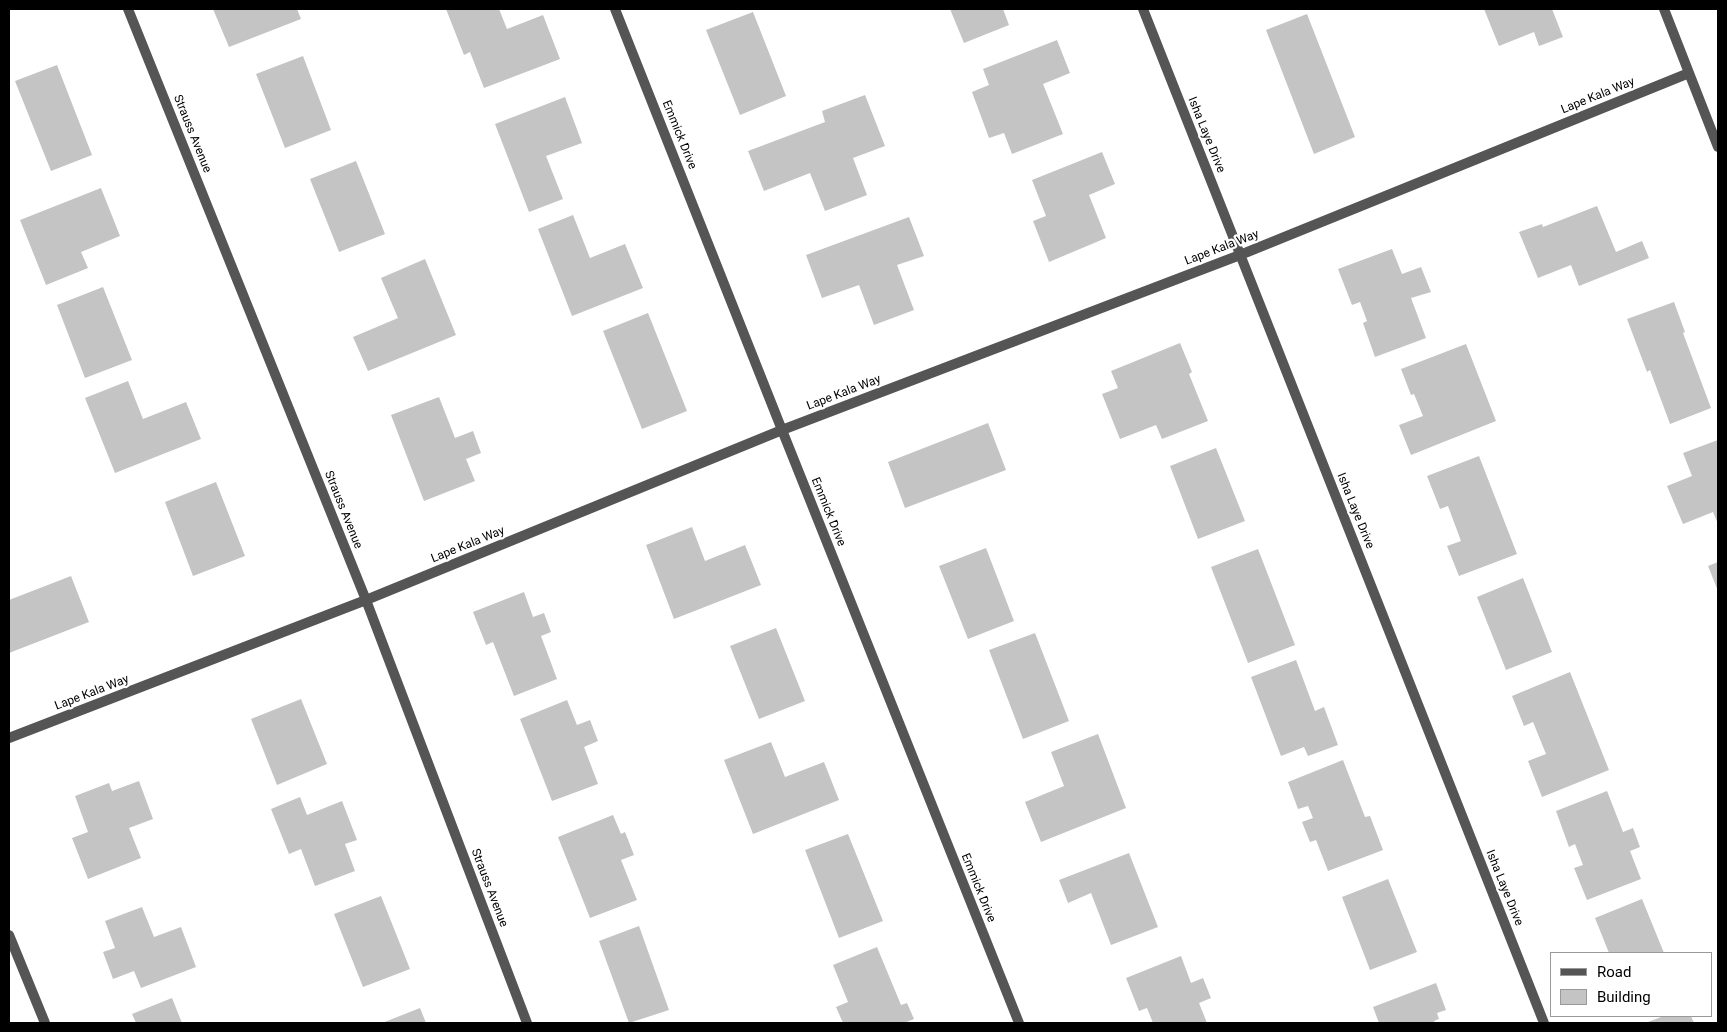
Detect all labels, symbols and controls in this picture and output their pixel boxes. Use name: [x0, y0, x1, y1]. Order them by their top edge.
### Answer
street label: Lape Kala Way: [1559, 75, 1637, 117]
street label: Strauss Avenue: [170, 93, 214, 175]
street label: Isha Laye Drive: [1184, 95, 1228, 175]
street label: Emmick Drive: [659, 98, 699, 172]
street label: Lape Kala Way: [1183, 227, 1261, 269]
street label: Lape Kala Way: [805, 372, 883, 414]
street label: Strauss Avenue: [321, 469, 365, 551]
street label: Isha Laye Drive: [1333, 471, 1377, 551]
street label: Emmick Drive: [808, 475, 848, 549]
street label: Lape Kala Way: [429, 524, 507, 566]
street label: Lape Kala Way: [53, 672, 131, 714]
street label: Strauss Avenue: [467, 847, 511, 929]
street label: Isha Laye Drive: [1482, 848, 1526, 928]
street label: Emmick Drive: [958, 851, 998, 925]
legend: [1550, 952, 1712, 1017]
text: Road: [1597, 963, 1631, 981]
text: Building: [1597, 988, 1651, 1006]

